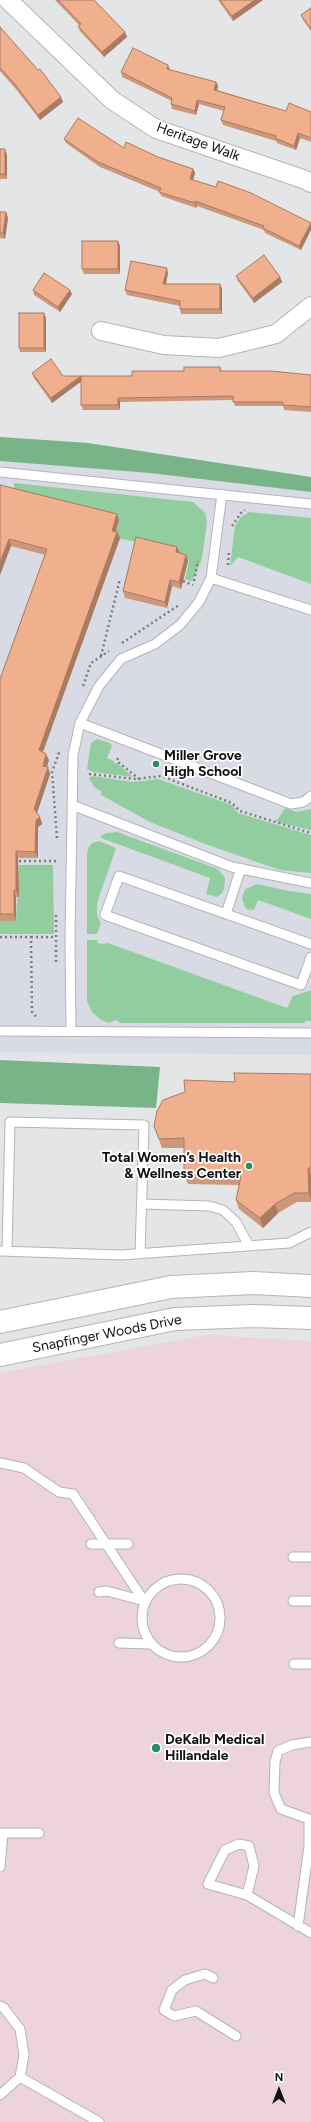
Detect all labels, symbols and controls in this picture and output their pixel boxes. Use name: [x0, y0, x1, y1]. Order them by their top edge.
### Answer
street label: Heritage Walk: [154, 119, 242, 165]
place label: Miller Grove High School: [164, 748, 242, 780]
marker: Miller Grove High School: [151, 759, 161, 769]
place label: Total Women’s Health & Wellness Center: [102, 1150, 241, 1182]
marker: Total Women’s Health & Wellness Center: [244, 1161, 254, 1171]
street label: Snapfinger Woods Drive: [31, 1311, 183, 1357]
place label: DeKalb Medical Hillandale: [165, 1732, 264, 1764]
marker: DeKalb Medical Hillandale: [150, 1742, 162, 1754]
north arrow: [259, 2070, 299, 2110]
text: N: [275, 2071, 283, 2084]

